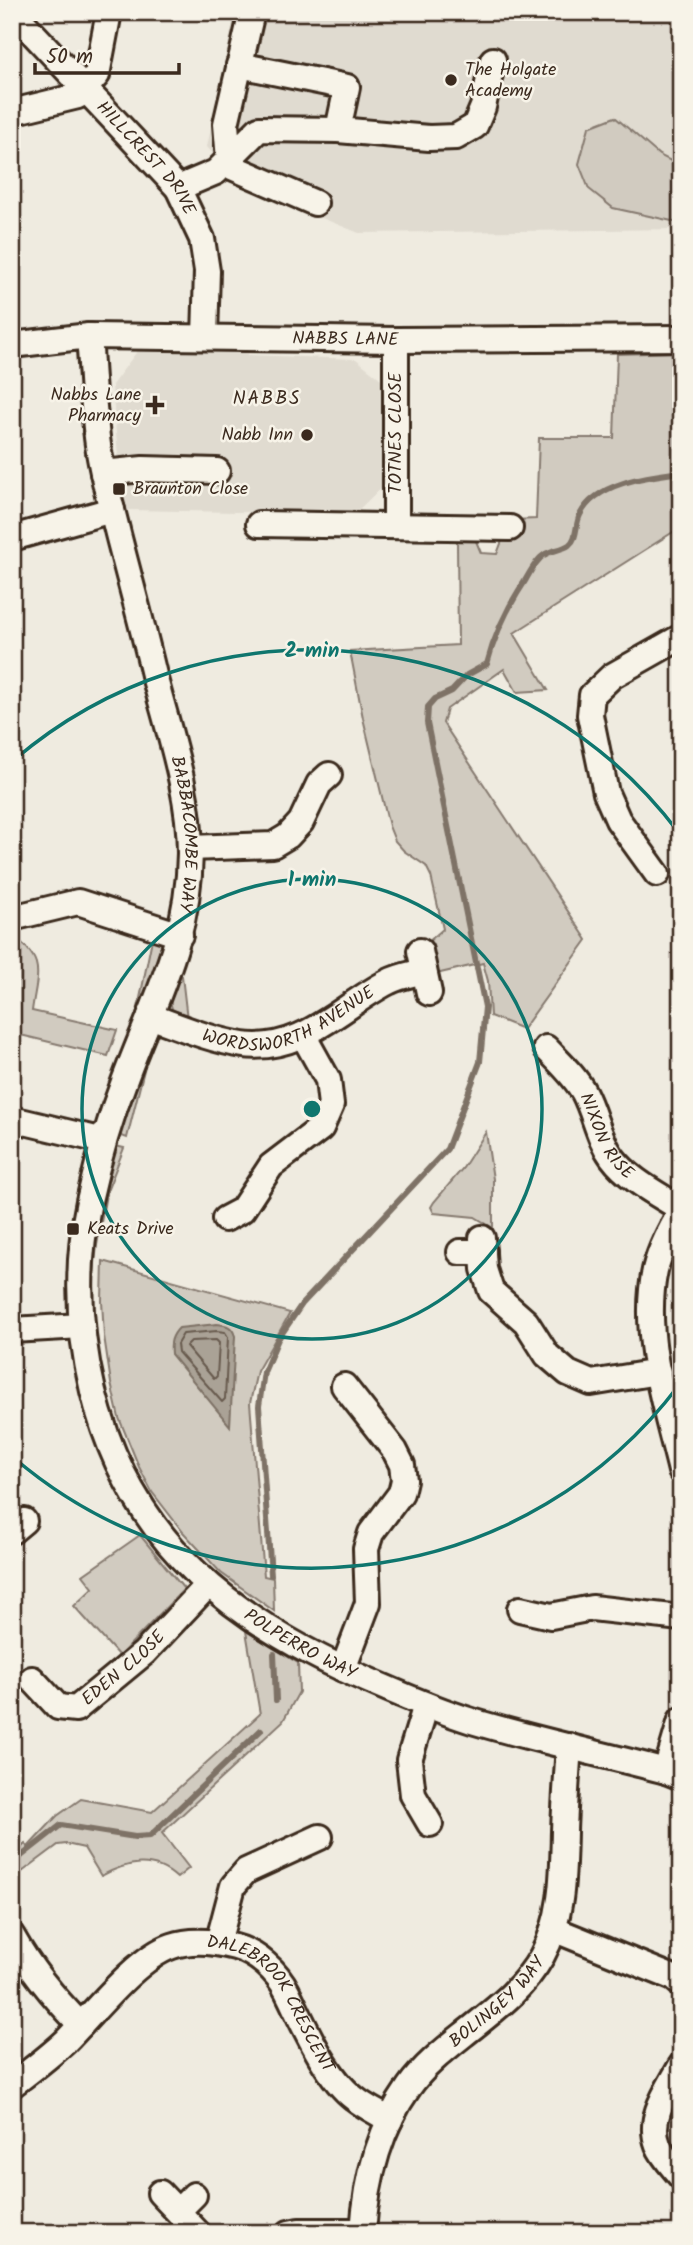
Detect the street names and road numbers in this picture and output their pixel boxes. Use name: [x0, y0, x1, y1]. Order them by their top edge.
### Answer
street label: HILLCREST DRIVE: [89, 94, 203, 220]
street label: NABBS LANE: [292, 324, 399, 355]
street label: TOTNES CLOSE: [382, 372, 411, 494]
street label: BABBACOMBE WAY: [162, 753, 205, 915]
street label: WORDSWORTH AVENUE: [199, 978, 381, 1061]
street label: NIXON RISE: [571, 1088, 640, 1187]
street label: POLPERRO WAY: [238, 1602, 362, 1688]
street label: EDEN CLOSE: [75, 1623, 173, 1713]
street label: DALEBROOK CRESCENT: [205, 1928, 342, 2080]
street label: BOLINGEY WAY: [443, 1950, 553, 2055]

